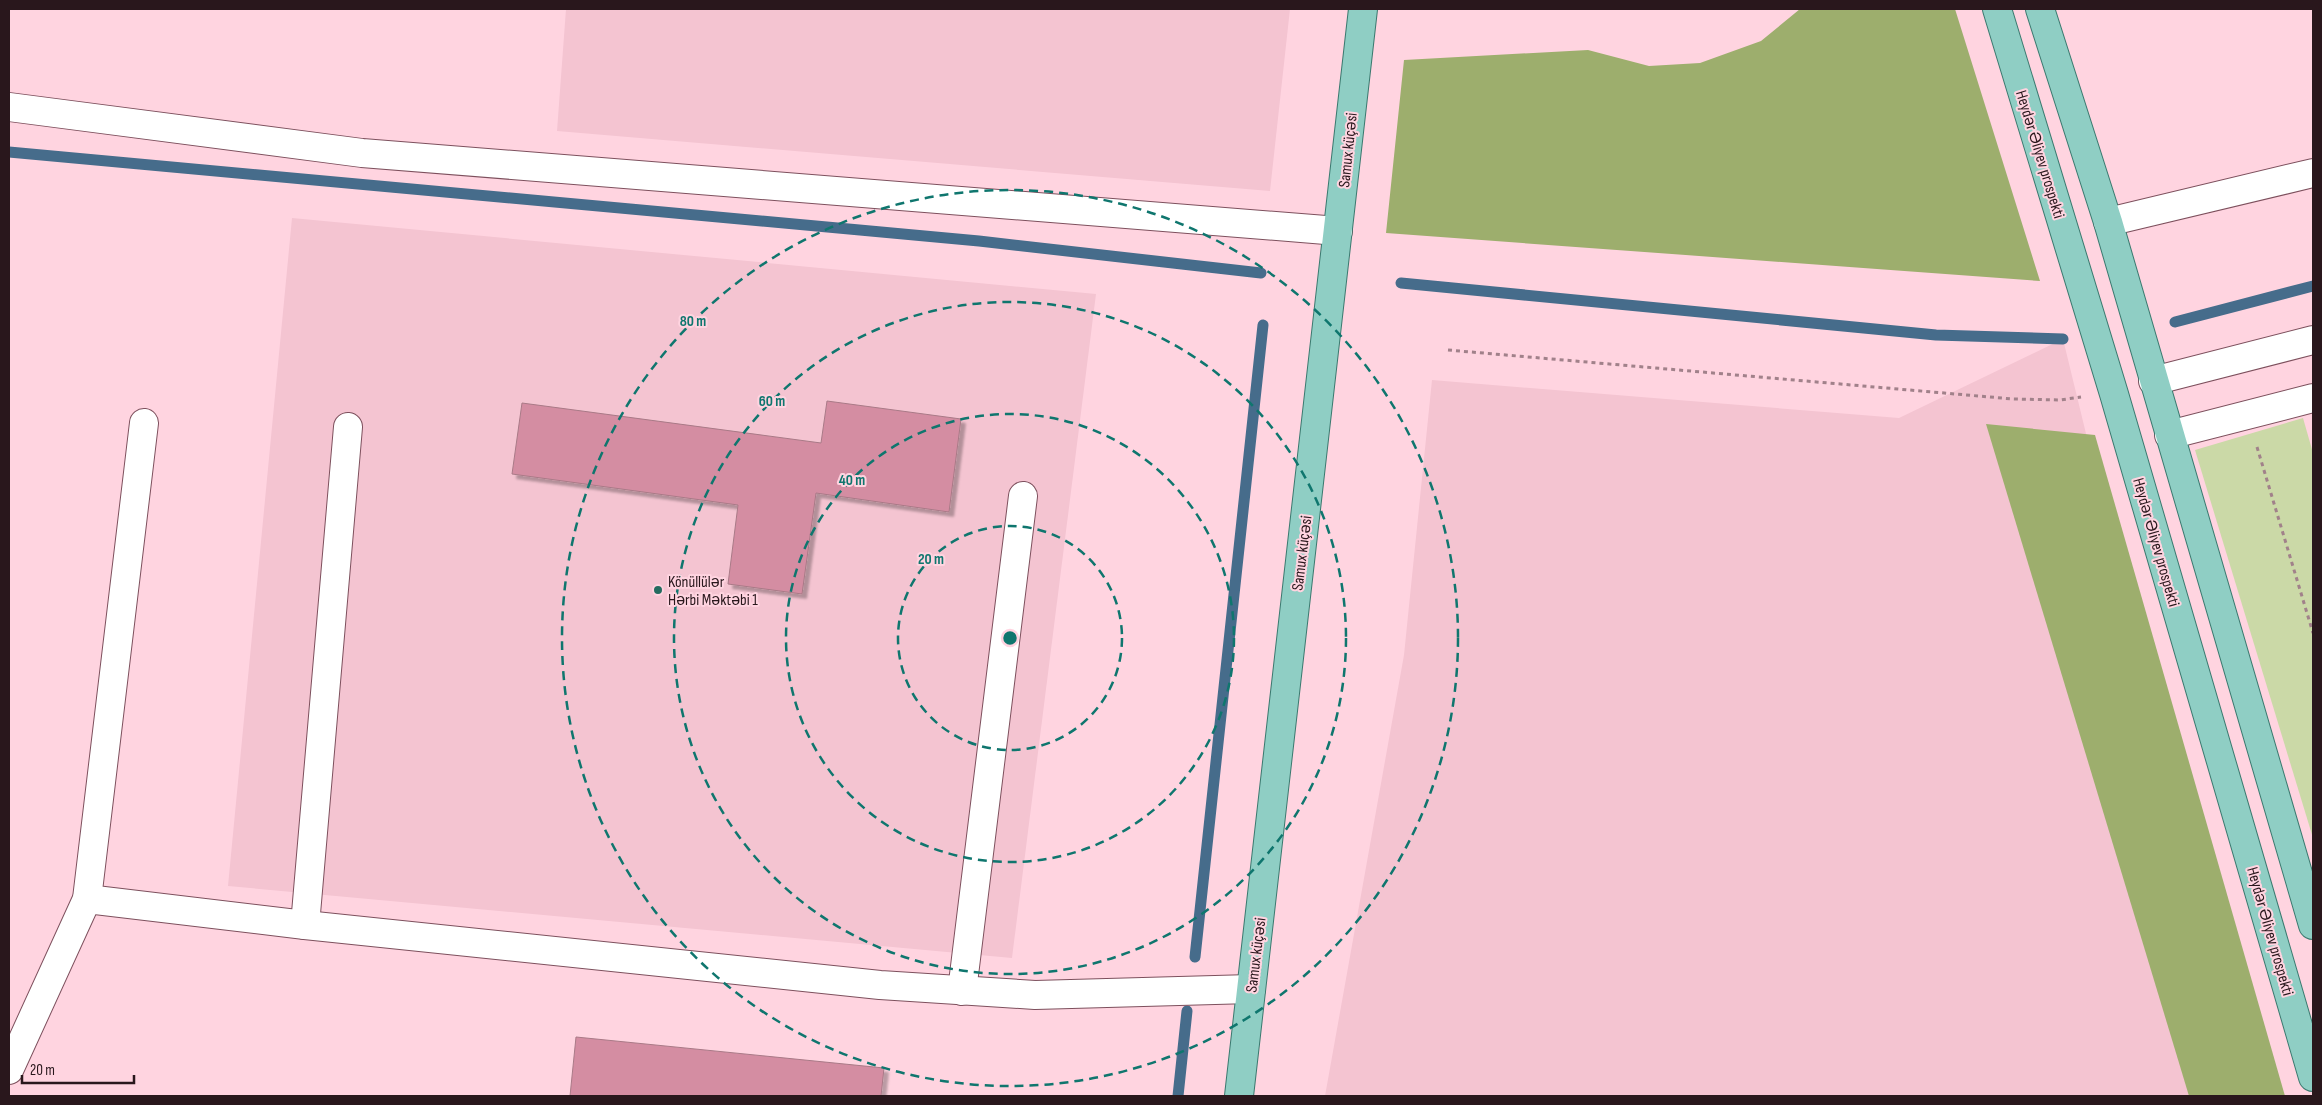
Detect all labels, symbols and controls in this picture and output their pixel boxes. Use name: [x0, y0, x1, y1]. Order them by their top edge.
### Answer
street label: Heydər Əliyev prospekti: [2011, 88, 2068, 221]
street label: Samux küçəsi: [1335, 112, 1362, 189]
text: 80 m: [680, 312, 706, 331]
text: 60 m: [759, 392, 785, 411]
text: 40 m: [839, 471, 865, 490]
street label: Heydər Əliyev prospekti: [2128, 476, 2183, 609]
street label: Samux küçəsi: [1288, 515, 1317, 592]
text: 20 m: [918, 550, 944, 569]
place label: Könüllülər Hərbi Məktəbi 1: [668, 573, 758, 610]
marker: Könüllülər Hərbi Məktəbi 1: [652, 584, 664, 596]
centre of rings: [1001, 629, 1019, 647]
street label: Heydər Əliyev prospekti: [2242, 865, 2297, 998]
street label: Samux küçəsi: [1242, 917, 1271, 994]
scale bar: [22, 1052, 135, 1084]
text: 20 m: [30, 1061, 55, 1080]

